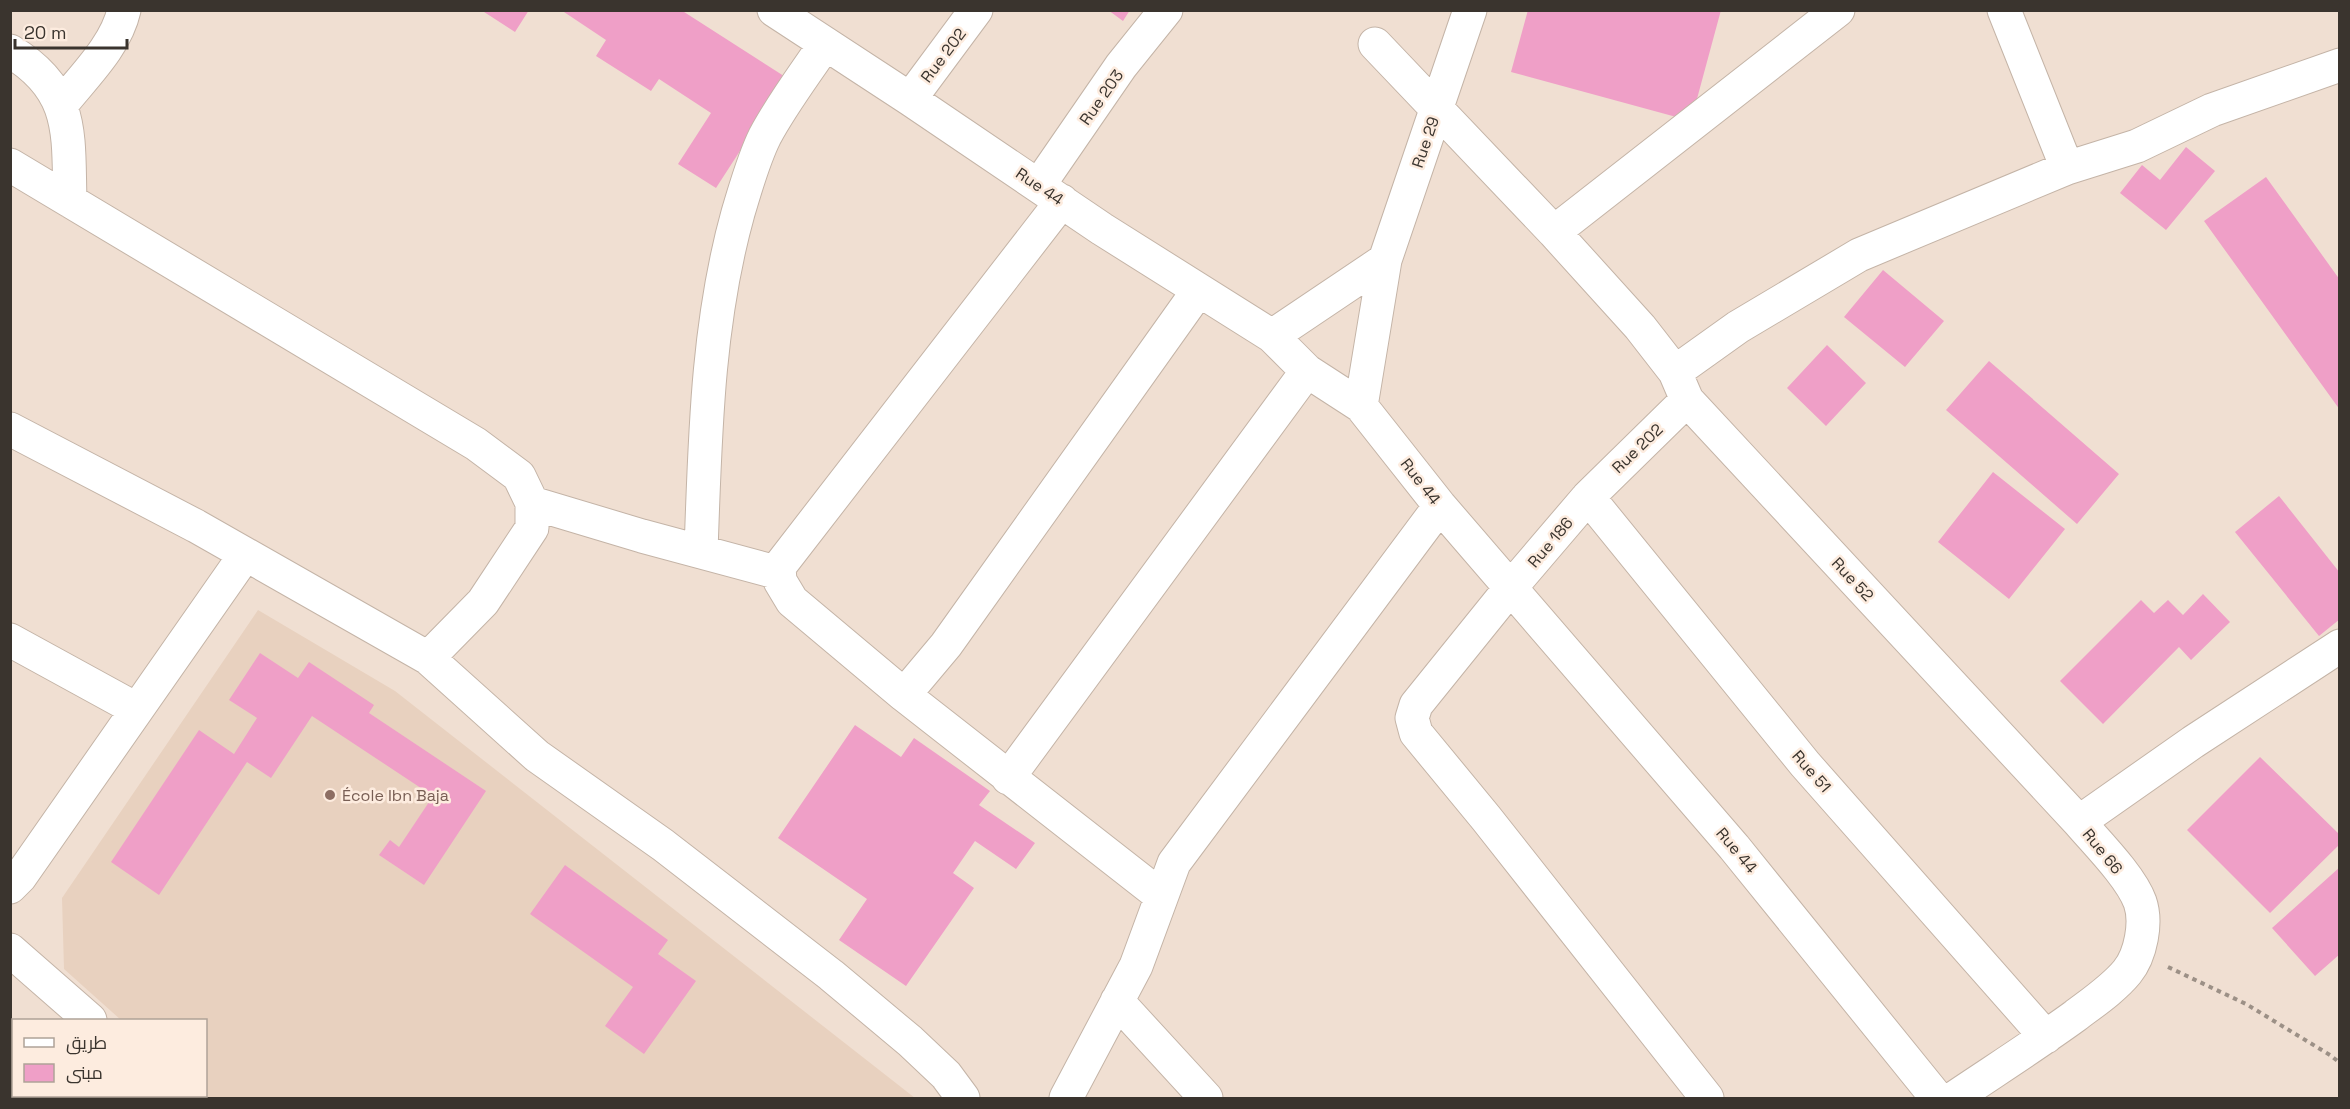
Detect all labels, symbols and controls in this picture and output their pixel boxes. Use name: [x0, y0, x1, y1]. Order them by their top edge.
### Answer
scale bar: [15, 12, 128, 50]
text: 20 m: [24, 21, 67, 44]
street label: Rue 202: [916, 24, 971, 87]
street label: Rue 203: [1075, 65, 1128, 129]
street label: Rue 29: [1407, 114, 1444, 171]
street label: Rue 44: [1012, 163, 1068, 210]
street label: Rue 202: [1607, 419, 1667, 478]
street label: Rue 44: [1396, 454, 1445, 509]
street label: Rue 186: [1523, 513, 1578, 572]
street label: Rue 52: [1827, 553, 1878, 606]
street label: Rue 51: [1787, 746, 1836, 797]
place label: École Ibn Baja: [342, 785, 449, 806]
marker: École Ibn Baja: [323, 788, 337, 802]
street label: Rue 44: [1711, 823, 1762, 878]
street label: Rue 66: [2078, 824, 2127, 879]
legend: [12, 1019, 207, 1097]
text: طريق: [66, 1031, 107, 1055]
text: مبنى: [66, 1061, 103, 1084]

